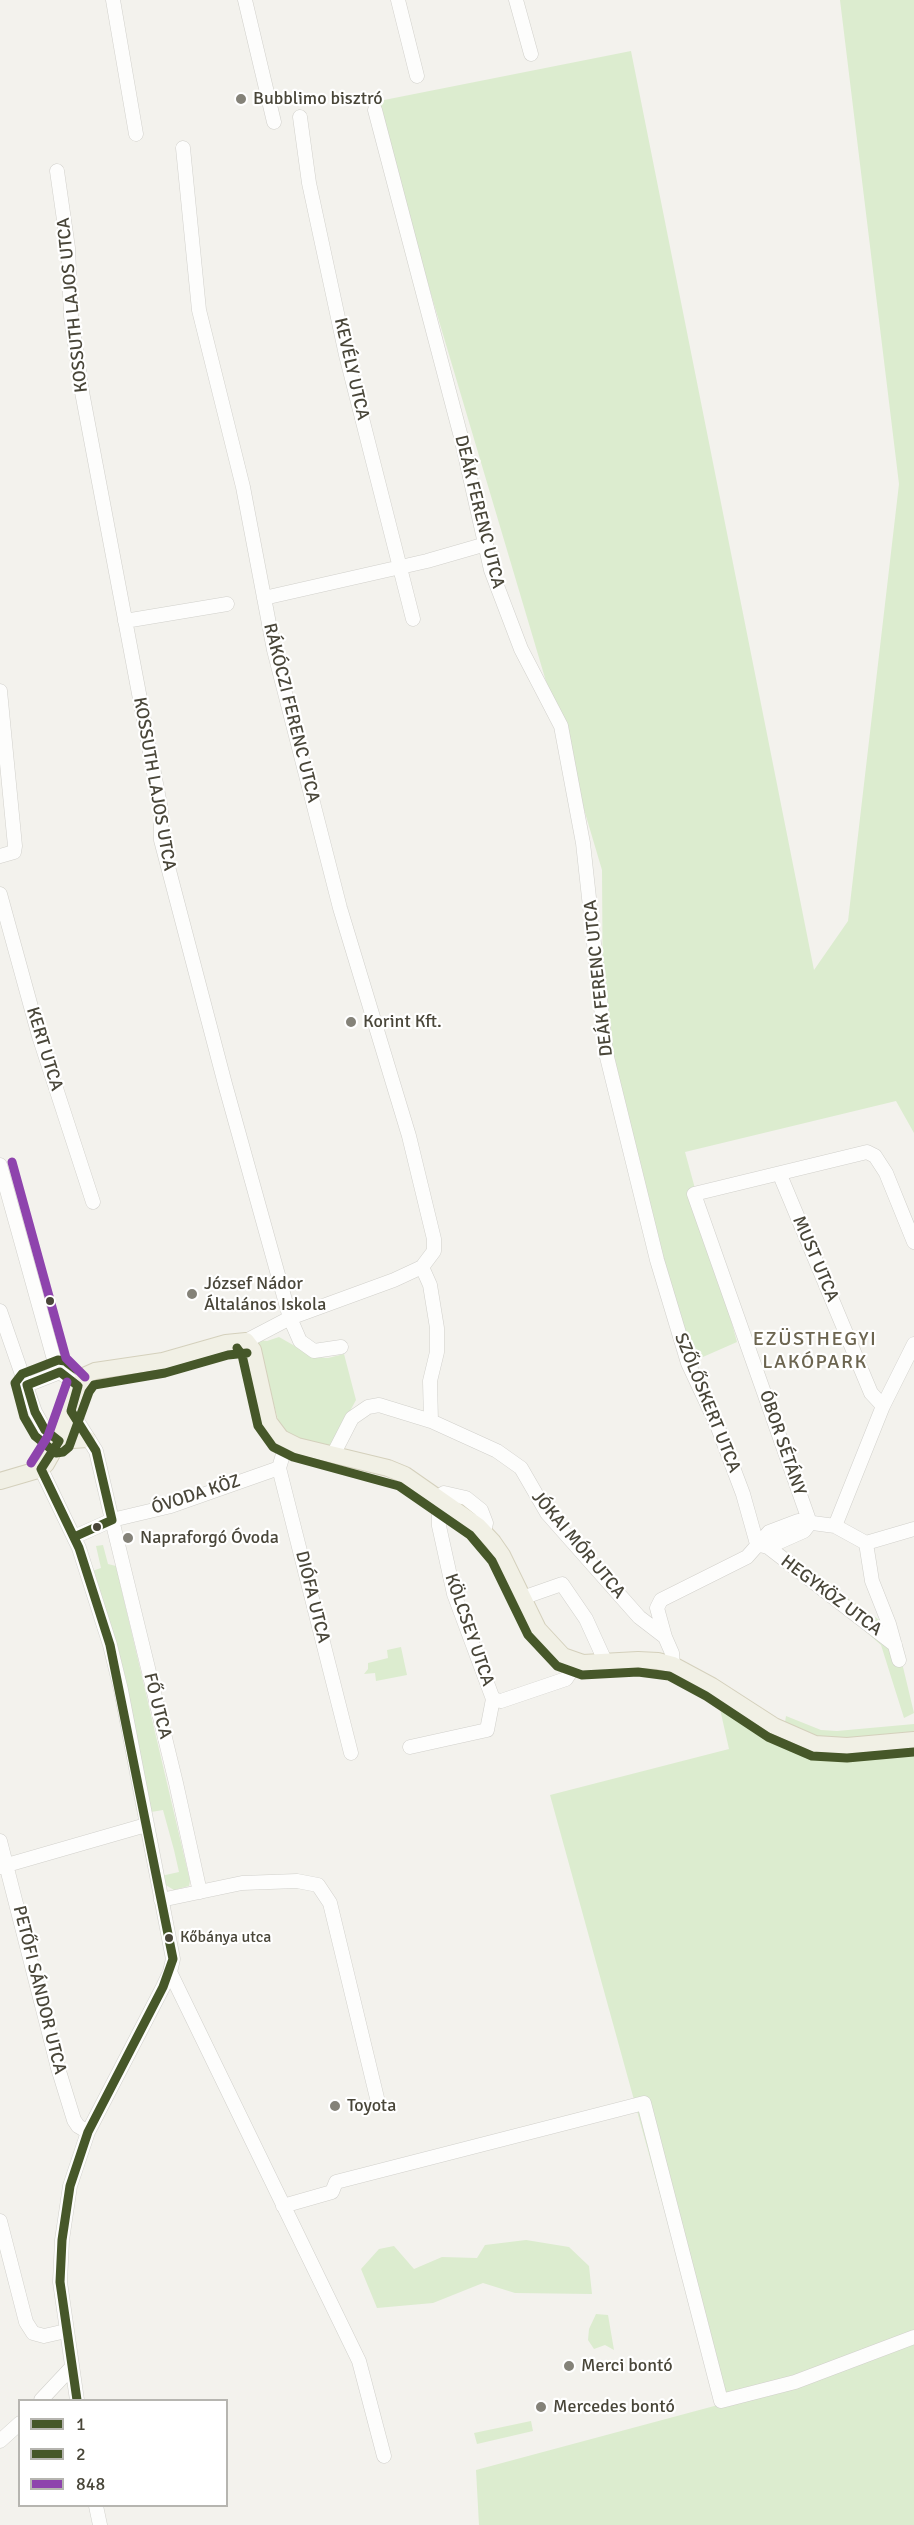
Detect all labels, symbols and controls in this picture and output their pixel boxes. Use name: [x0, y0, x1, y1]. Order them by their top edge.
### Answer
place label: Bubblimo bisztró: [253, 88, 383, 110]
marker: Bubblimo bisztró: [234, 92, 248, 106]
street label: KOSSUTH LAJOS UTCA: [53, 216, 93, 394]
street label: KEVÉLY UTCA: [329, 316, 373, 422]
street label: DEÁK FERENC UTCA: [449, 433, 509, 591]
street label: RÁKÓCZI FERENC UTCA: [258, 621, 324, 805]
street label: KOSSUTH LAJOS UTCA: [128, 695, 180, 873]
street label: DEÁK FERENC UTCA: [580, 899, 618, 1057]
street label: KERT UTCA: [21, 1004, 67, 1094]
place label: Korint Kft.: [363, 1011, 442, 1033]
marker: Korint Kft.: [344, 1015, 358, 1029]
street label: MUST UTCA: [787, 1213, 843, 1305]
place label: József Nádor Általános Iskola: [204, 1273, 326, 1316]
marker: József Nádor Általános Iskola: [185, 1287, 199, 1301]
unlabelled marker: [44, 1295, 56, 1307]
district label: EZÜSTHEGYI LAKÓPARK: [753, 1328, 877, 1375]
street label: SZŐLŐSKERT UTCA: [669, 1330, 745, 1476]
street label: ÓBOR SÉTÁNY: [754, 1388, 810, 1498]
street label: ÓVODA KÖZ: [149, 1470, 243, 1520]
street label: JÓKAI MÓR UTCA: [527, 1487, 629, 1603]
unlabelled marker: [91, 1521, 103, 1533]
place label: Napraforgó Óvoda: [140, 1527, 279, 1549]
marker: Napraforgó Óvoda: [121, 1531, 135, 1545]
street label: DIÓFA UTCA: [290, 1549, 334, 1645]
street label: HEGYKÖZ UTCA: [776, 1551, 886, 1641]
street label: KÖLCSEY UTCA: [440, 1571, 498, 1689]
street label: FŐ UTCA: [138, 1671, 176, 1741]
street label: PETŐFI SÁNDOR UTCA: [8, 1903, 70, 2077]
place label: Kőbánya utca: [180, 1928, 271, 1948]
marker: Kőbánya utca: [163, 1932, 175, 1944]
place label: Toyota: [347, 2095, 396, 2117]
marker: Toyota: [328, 2099, 342, 2113]
place label: Merci bontó: [581, 2355, 673, 2377]
marker: Merci bontó: [562, 2359, 576, 2373]
place label: Mercedes bontó: [553, 2396, 675, 2418]
legend: [18, 2399, 228, 2507]
marker: Mercedes bontó: [534, 2400, 548, 2414]
text: 1: [76, 2413, 86, 2435]
text: 2: [76, 2443, 86, 2465]
text: 848: [76, 2473, 105, 2495]

